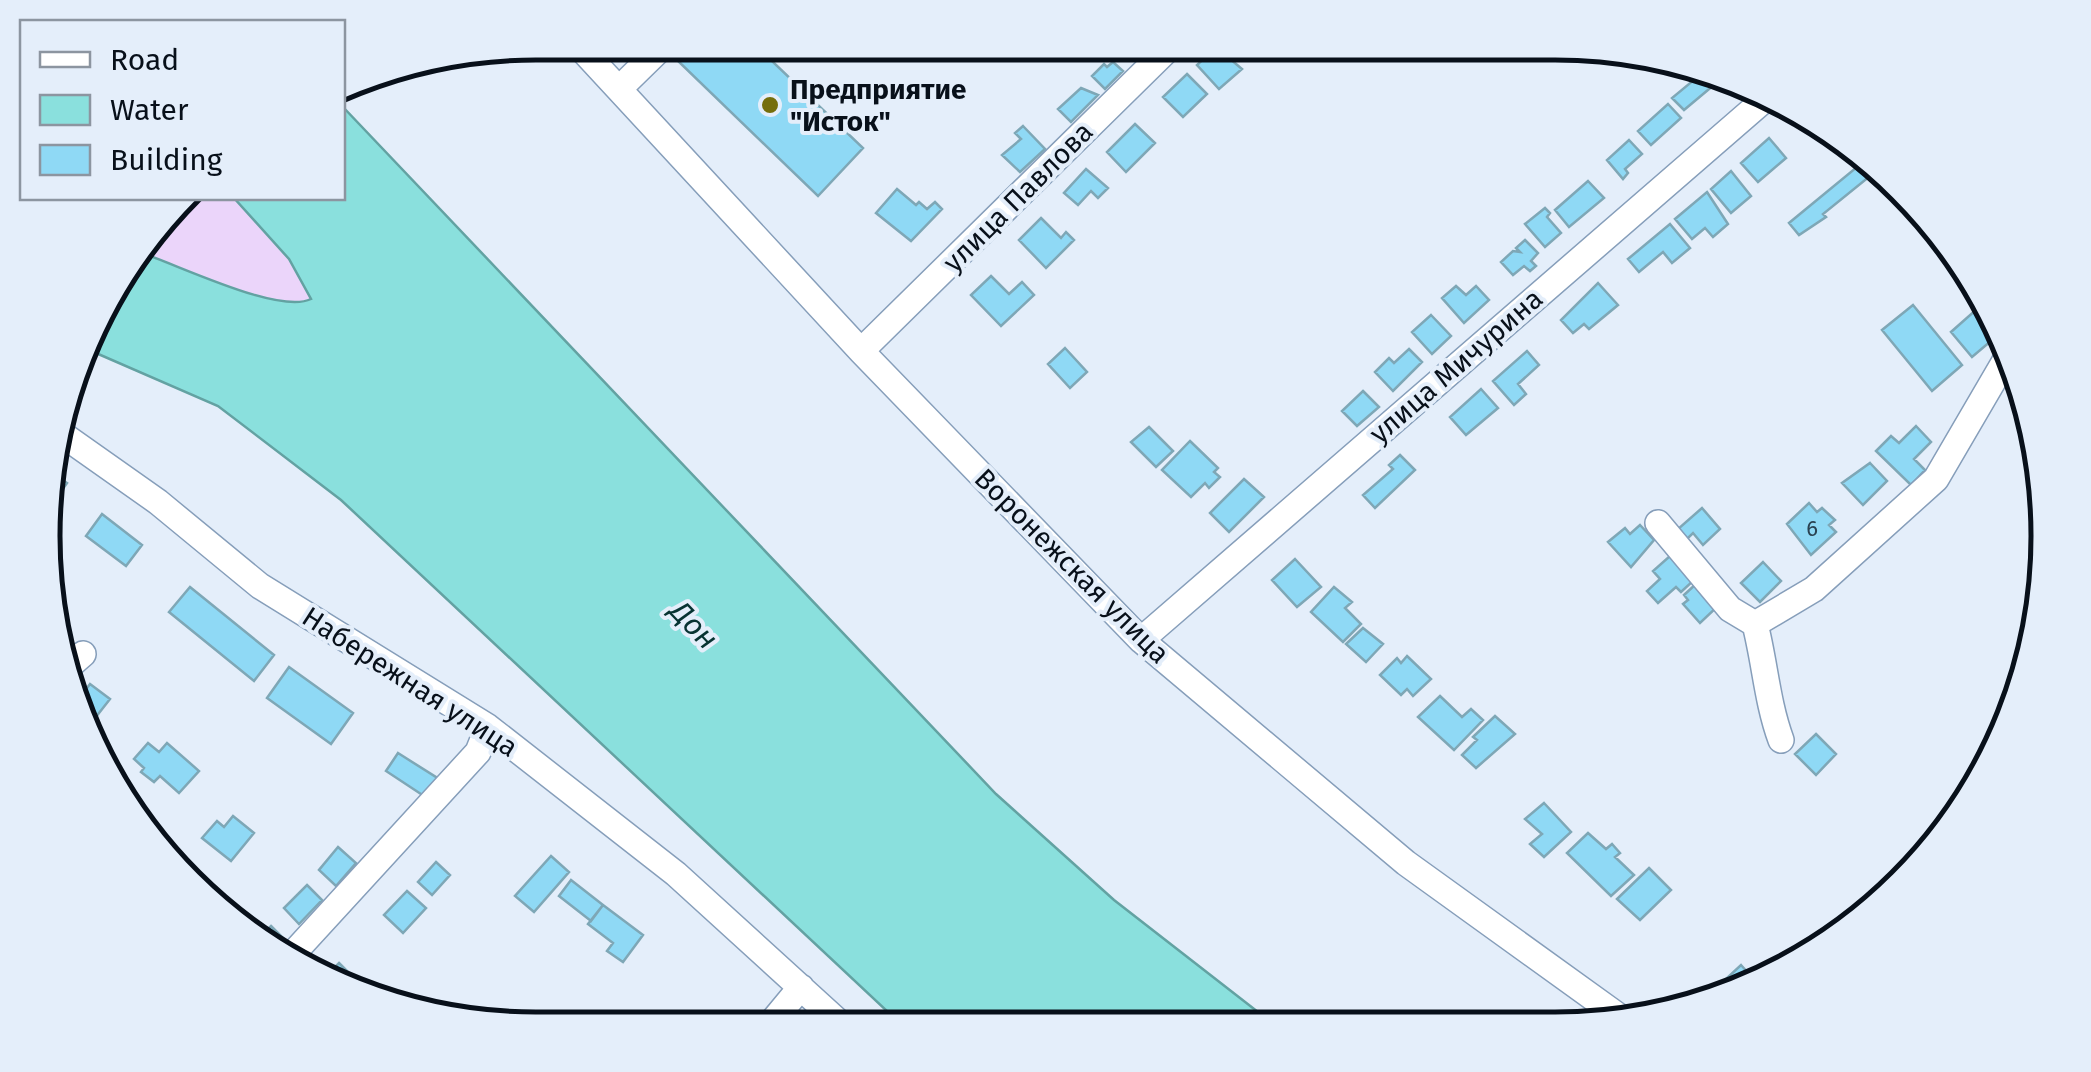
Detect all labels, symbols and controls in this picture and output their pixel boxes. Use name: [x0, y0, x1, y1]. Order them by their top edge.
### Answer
legend: [20, 20, 345, 200]
text: Road: [110, 42, 179, 78]
place label: Предприятие "Исток": [790, 73, 966, 138]
text: Water: [110, 92, 189, 128]
marker: Предприятие "Исток": [759, 94, 781, 116]
street label: улица Павлова: [936, 115, 1100, 279]
text: Building: [110, 142, 223, 178]
street label: улица Мичурина: [1363, 282, 1549, 450]
street label: Воронежская улица: [968, 462, 1176, 670]
house number: 6: [1806, 515, 1818, 542]
water label: Дон: [661, 591, 725, 657]
street label: Набережная улица: [296, 600, 524, 764]

